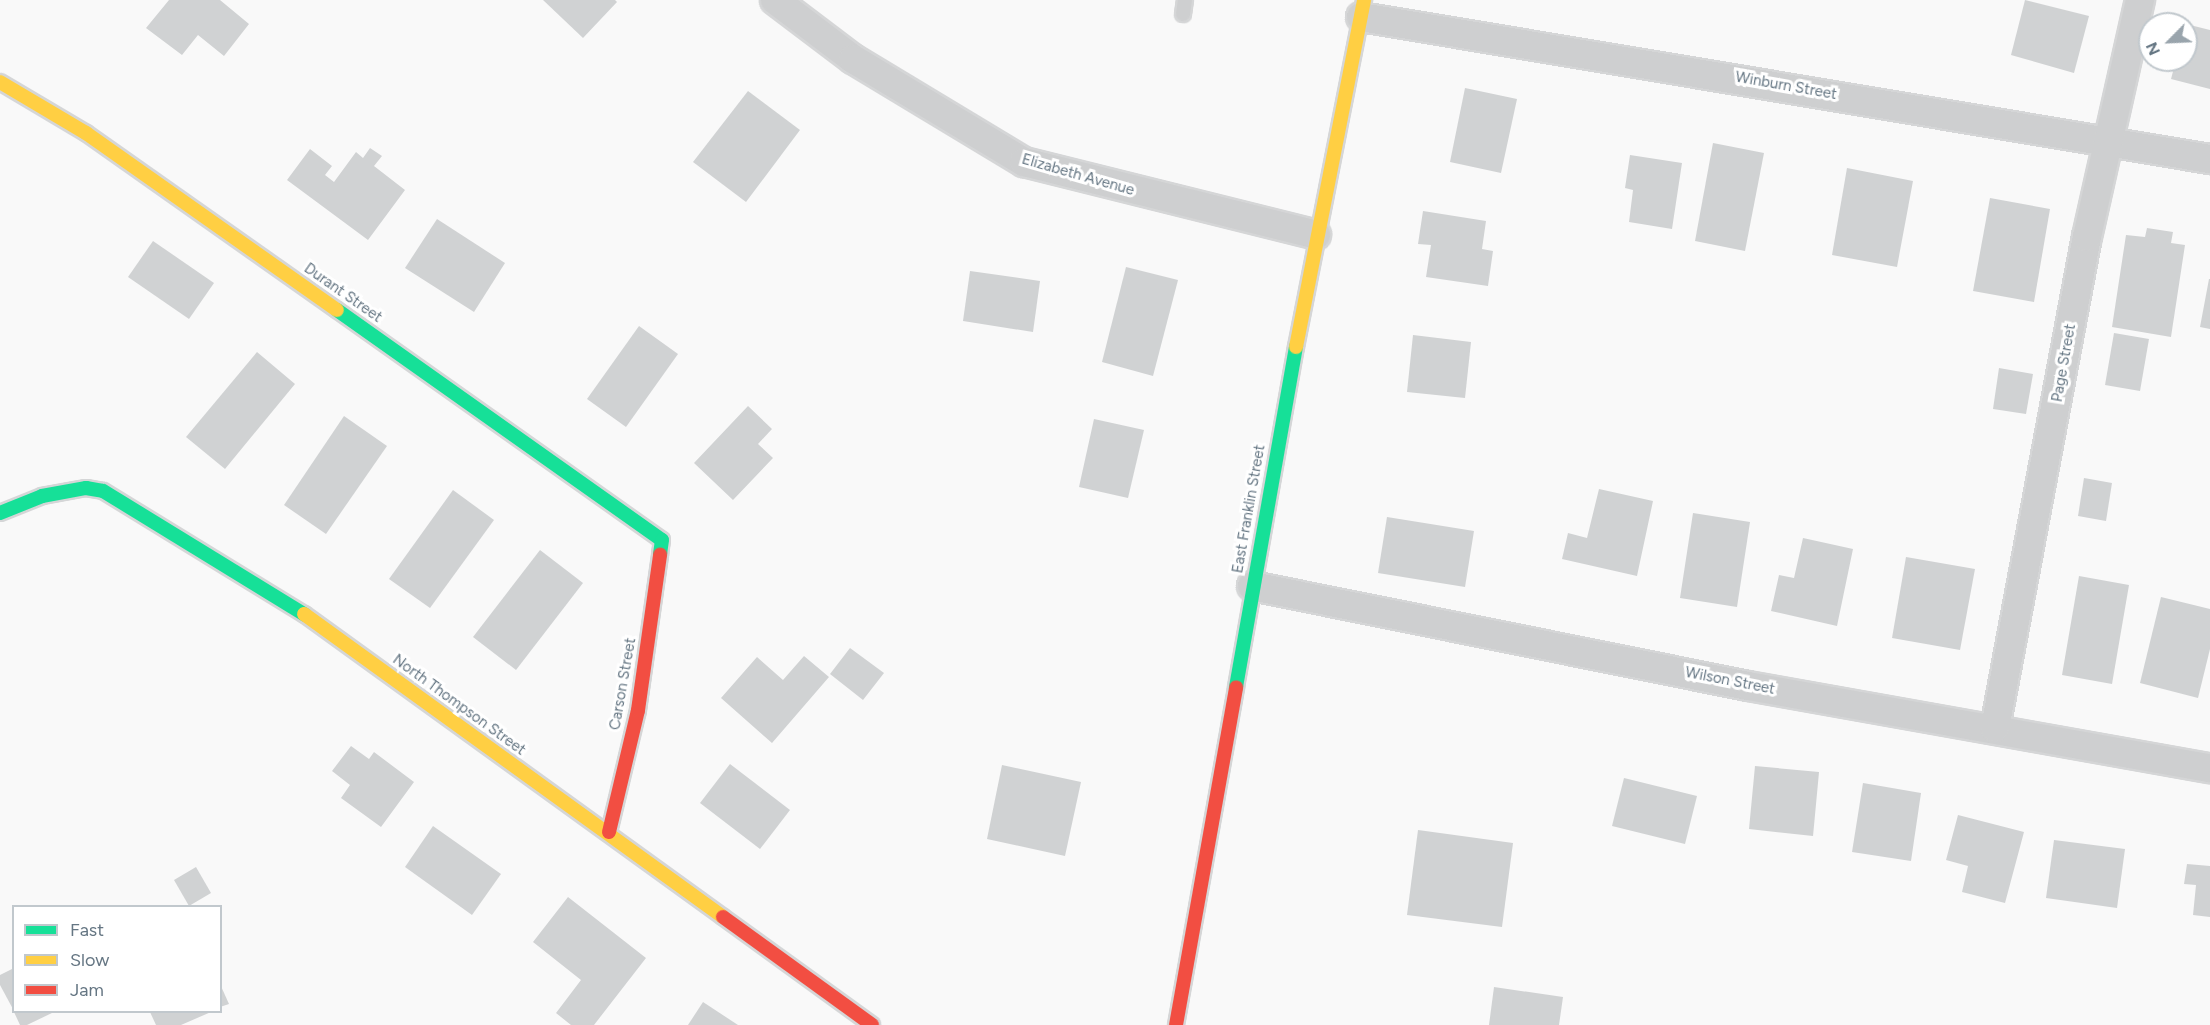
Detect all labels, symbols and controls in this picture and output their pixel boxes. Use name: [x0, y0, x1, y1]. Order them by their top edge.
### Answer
north arrow: [2138, 12, 2198, 72]
text: N: [2142, 39, 2164, 58]
street label: Winburn Street: [1734, 68, 1838, 104]
street label: Elizabeth Avenue: [1020, 150, 1136, 200]
street label: Durant Street: [301, 259, 385, 327]
street label: Page Street: [2048, 323, 2080, 403]
street label: East Franklin Street: [1229, 443, 1269, 575]
street label: Carson Street: [606, 636, 640, 732]
street label: North Thompson Street: [389, 651, 529, 759]
street label: Wilson Street: [1684, 663, 1776, 699]
legend: [12, 905, 222, 1013]
text: Fast: [70, 919, 104, 941]
text: Slow: [70, 949, 109, 971]
text: Jam: [70, 979, 104, 1001]

